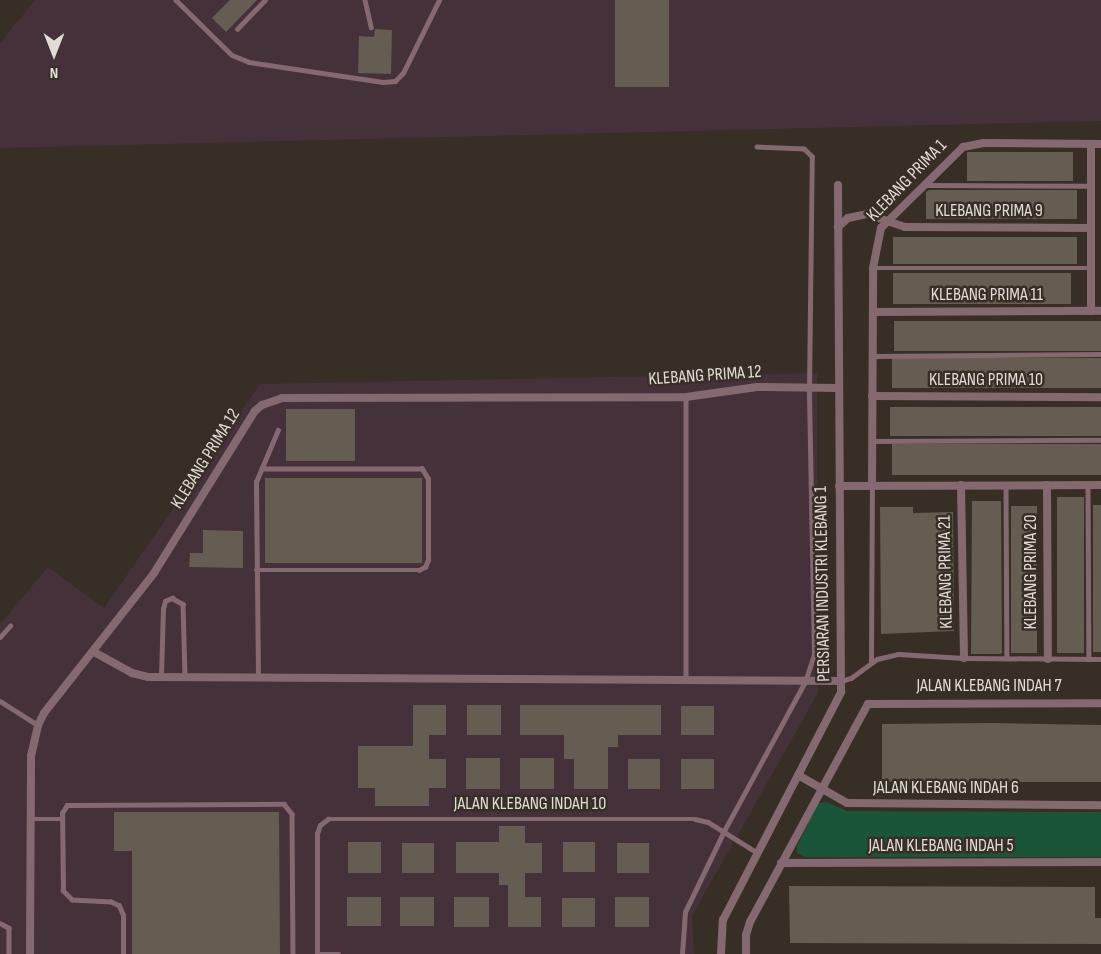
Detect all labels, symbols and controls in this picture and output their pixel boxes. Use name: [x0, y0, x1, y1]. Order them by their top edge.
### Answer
north arrow: [24, 24, 84, 84]
text: N: [50, 63, 58, 82]
street label: KLEBANG PRIMA 1: [862, 135, 952, 227]
street label: KLEBANG PRIMA 9: [935, 200, 1043, 222]
street label: KLEBANG PRIMA 11: [931, 284, 1043, 306]
street label: KLEBANG PRIMA 12: [648, 361, 762, 391]
street label: KLEBANG PRIMA 10: [929, 369, 1043, 391]
street label: KLEBANG PRIMA 12: [167, 405, 245, 513]
street label: PERSIARAN INDUSTRI KLEBANG 1: [810, 486, 836, 682]
street label: KLEBANG PRIMA 20: [1020, 514, 1042, 630]
street label: KLEBANG PRIMA 21: [934, 515, 958, 629]
street label: JALAN KLEBANG INDAH 7: [916, 675, 1062, 697]
street label: JALAN KLEBANG INDAH 6: [873, 777, 1019, 799]
street label: JALAN KLEBANG INDAH 10: [454, 793, 606, 815]
street label: JALAN KLEBANG INDAH 5: [868, 835, 1014, 857]

